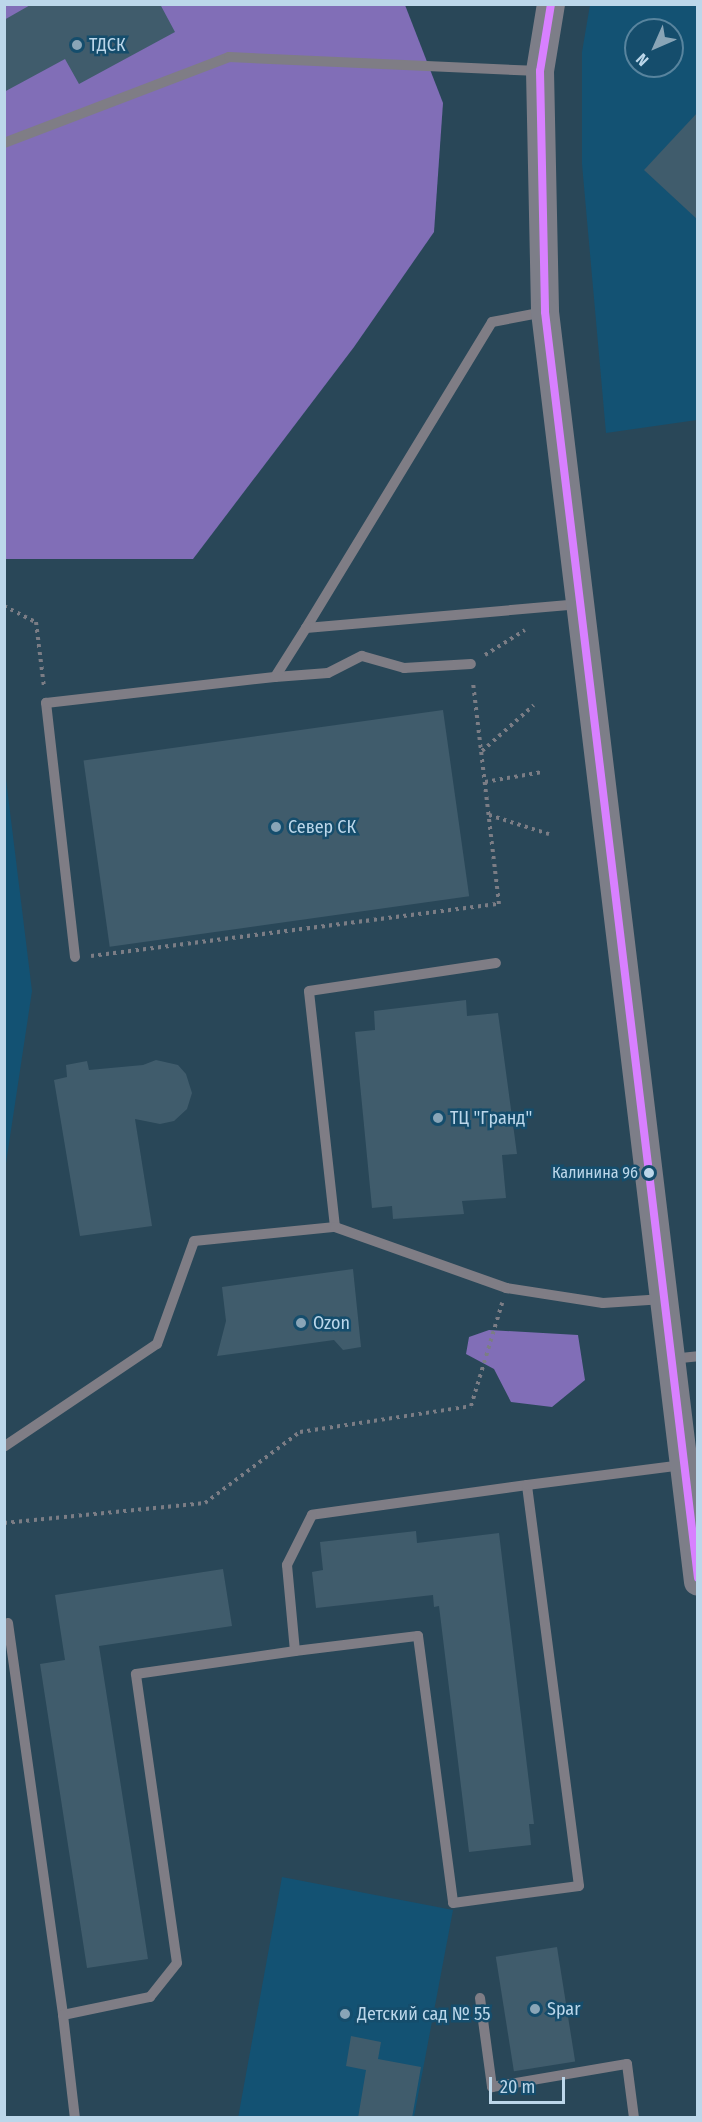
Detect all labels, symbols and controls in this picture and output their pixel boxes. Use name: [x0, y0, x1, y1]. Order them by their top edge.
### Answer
north arrow: [624, 18, 684, 78]
place label: ТДСК: [89, 34, 126, 56]
marker: ТДСК: [70, 38, 84, 52]
text: N: [632, 50, 652, 70]
place label: Север СК: [288, 816, 356, 838]
marker: Север СК: [269, 820, 283, 834]
place label: ТЦ "Гранд": [450, 1107, 532, 1129]
marker: ТЦ "Гранд": [431, 1111, 445, 1125]
place label: Калинина 96: [552, 1163, 638, 1183]
marker: Калинина 96: [643, 1167, 655, 1179]
place label: Ozon: [313, 1312, 350, 1334]
marker: Ozon: [294, 1316, 308, 1330]
place label: Spar: [547, 1998, 580, 2020]
marker: Spar: [528, 2002, 542, 2016]
place label: Детский сад № 55: [357, 2003, 490, 2025]
marker: Детский сад № 55: [338, 2007, 352, 2021]
scale bar: [492, 2065, 568, 2103]
text: 20 m: [500, 2076, 535, 2098]

